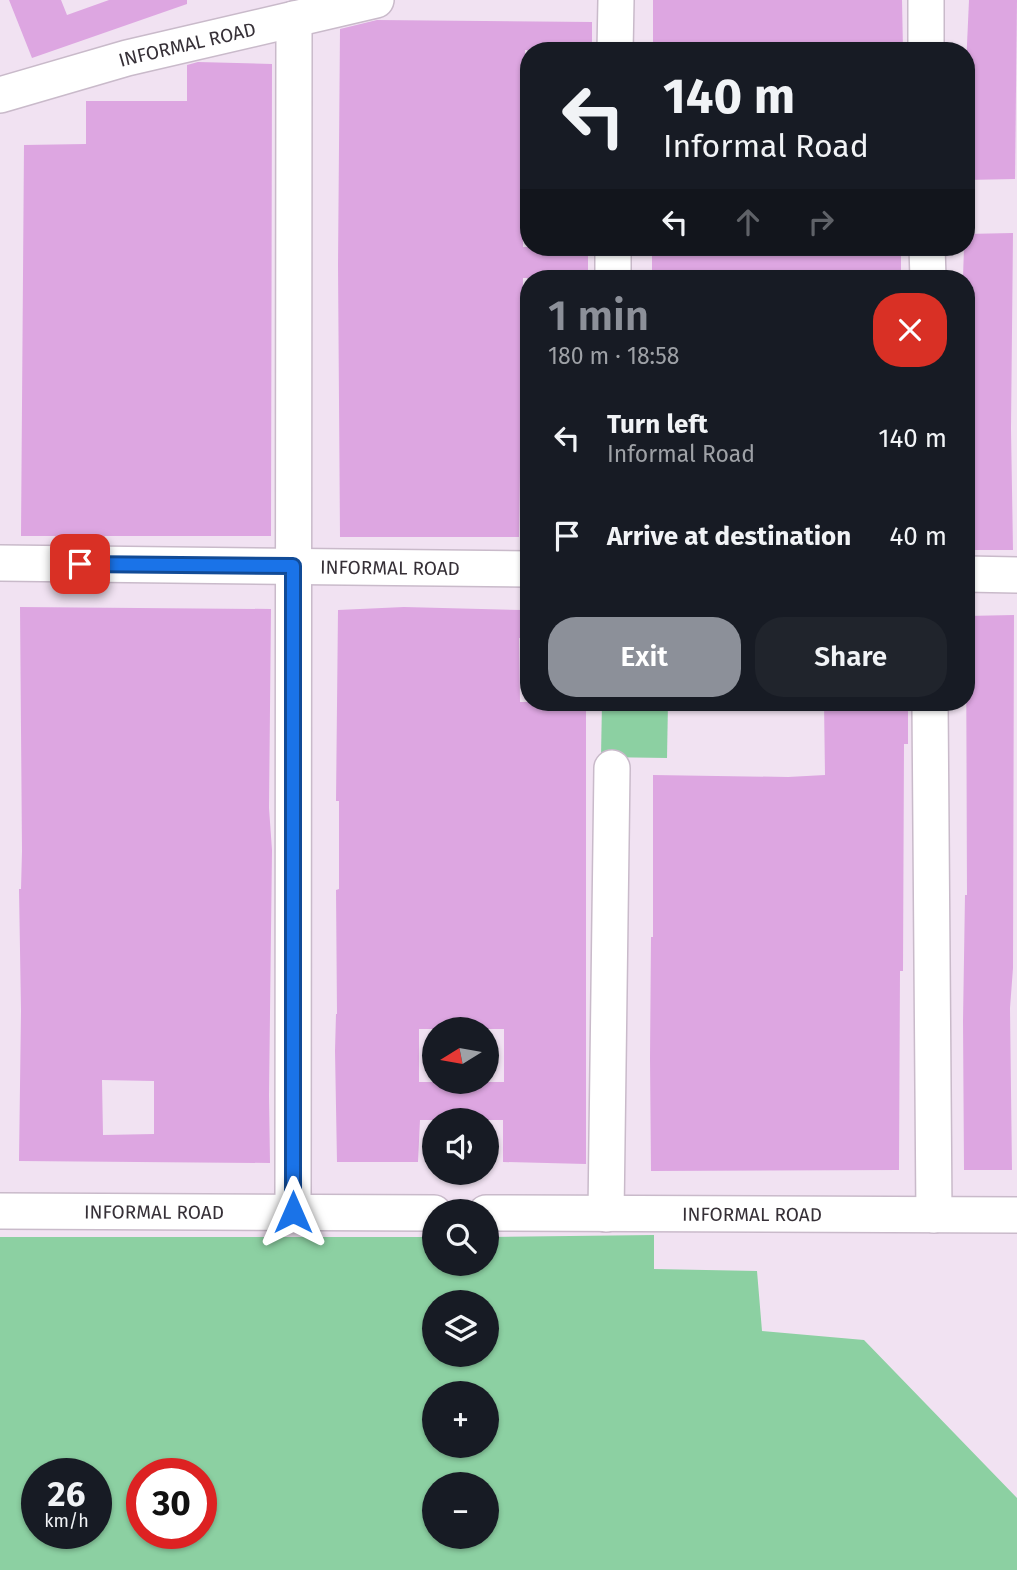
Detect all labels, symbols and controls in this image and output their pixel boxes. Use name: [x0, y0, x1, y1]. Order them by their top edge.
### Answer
street label: INFORMAL ROAD: [116, 17, 258, 71]
text: 140 m: [663, 67, 795, 126]
icon: left: [548, 70, 639, 161]
text: Informal Road: [663, 127, 869, 165]
icon: left: [656, 203, 694, 241]
icon: ahead: [729, 203, 767, 241]
icon: right: [802, 203, 840, 241]
text: 1 min: [548, 291, 649, 341]
button: close: [873, 293, 947, 367]
text: 180 m · 18:58: [548, 342, 679, 370]
text: Turn left: [607, 409, 708, 440]
icon: left: [548, 419, 586, 457]
text: 140 m: [878, 423, 947, 454]
text: Informal Road: [607, 440, 755, 468]
icon: arrive: [548, 517, 586, 555]
text: Arrive at destination: [607, 521, 851, 552]
text: 40 m: [889, 521, 947, 552]
pin: [50, 534, 110, 594]
icon: arrive: [61, 545, 99, 583]
street label: INFORMAL ROAD: [320, 555, 460, 580]
button: Exit: [548, 617, 741, 697]
button: Share: [755, 617, 947, 697]
north arrow: [422, 1017, 499, 1094]
map controls: [422, 1017, 499, 1549]
button: sound: [422, 1108, 499, 1185]
position arrow: [256, 1175, 330, 1249]
button: search: [422, 1199, 499, 1276]
street label: INFORMAL ROAD: [84, 1200, 224, 1224]
street label: INFORMAL ROAD: [682, 1202, 822, 1226]
button: layers: [422, 1290, 499, 1367]
button: +: [422, 1381, 499, 1458]
speed limit sign: 30: [126, 1458, 217, 1549]
button: −: [422, 1472, 499, 1549]
text: 26: [48, 1473, 85, 1515]
text: km/h: [44, 1510, 89, 1532]

